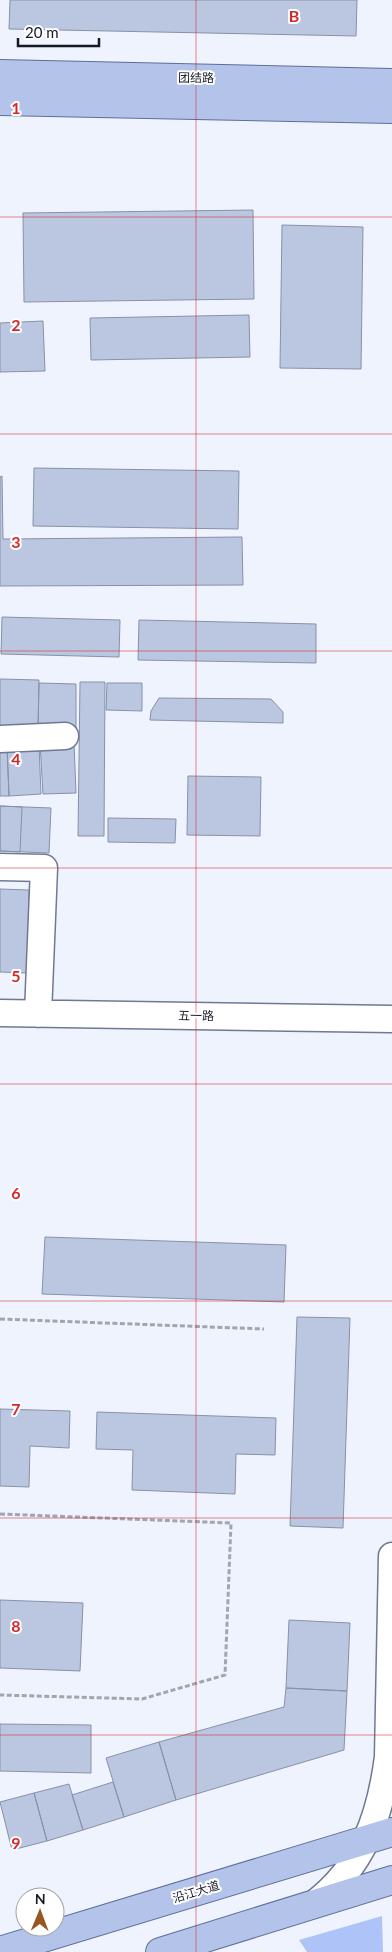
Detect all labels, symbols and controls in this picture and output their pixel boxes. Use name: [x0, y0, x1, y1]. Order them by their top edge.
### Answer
text: B: [289, 6, 299, 25]
scale bar: [18, 15, 99, 47]
text: 20 m: [25, 23, 59, 41]
street label: 团结路: [178, 70, 214, 85]
text: 1: [11, 98, 21, 117]
text: 2: [11, 315, 21, 334]
text: 3: [11, 532, 21, 551]
text: 4: [11, 749, 21, 768]
text: 5: [11, 966, 21, 985]
street label: 五一路: [178, 1008, 214, 1023]
text: 6: [11, 1183, 21, 1202]
text: 7: [11, 1399, 21, 1418]
text: 8: [11, 1616, 21, 1635]
text: 9: [11, 1833, 21, 1852]
street label: 沿江大道: [171, 1877, 221, 1906]
north arrow: [15, 1887, 65, 1937]
text: N: [35, 1890, 46, 1907]

